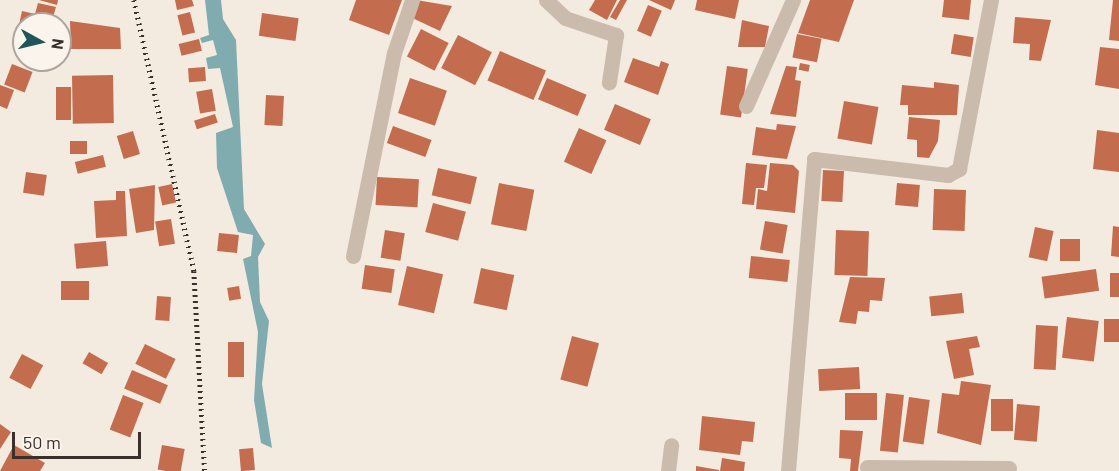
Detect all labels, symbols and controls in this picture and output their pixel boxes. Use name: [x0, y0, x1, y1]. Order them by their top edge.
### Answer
north arrow: [12, 12, 72, 72]
text: N: [48, 38, 68, 51]
scale bar: [15, 420, 144, 458]
text: 50 m: [23, 431, 61, 453]

